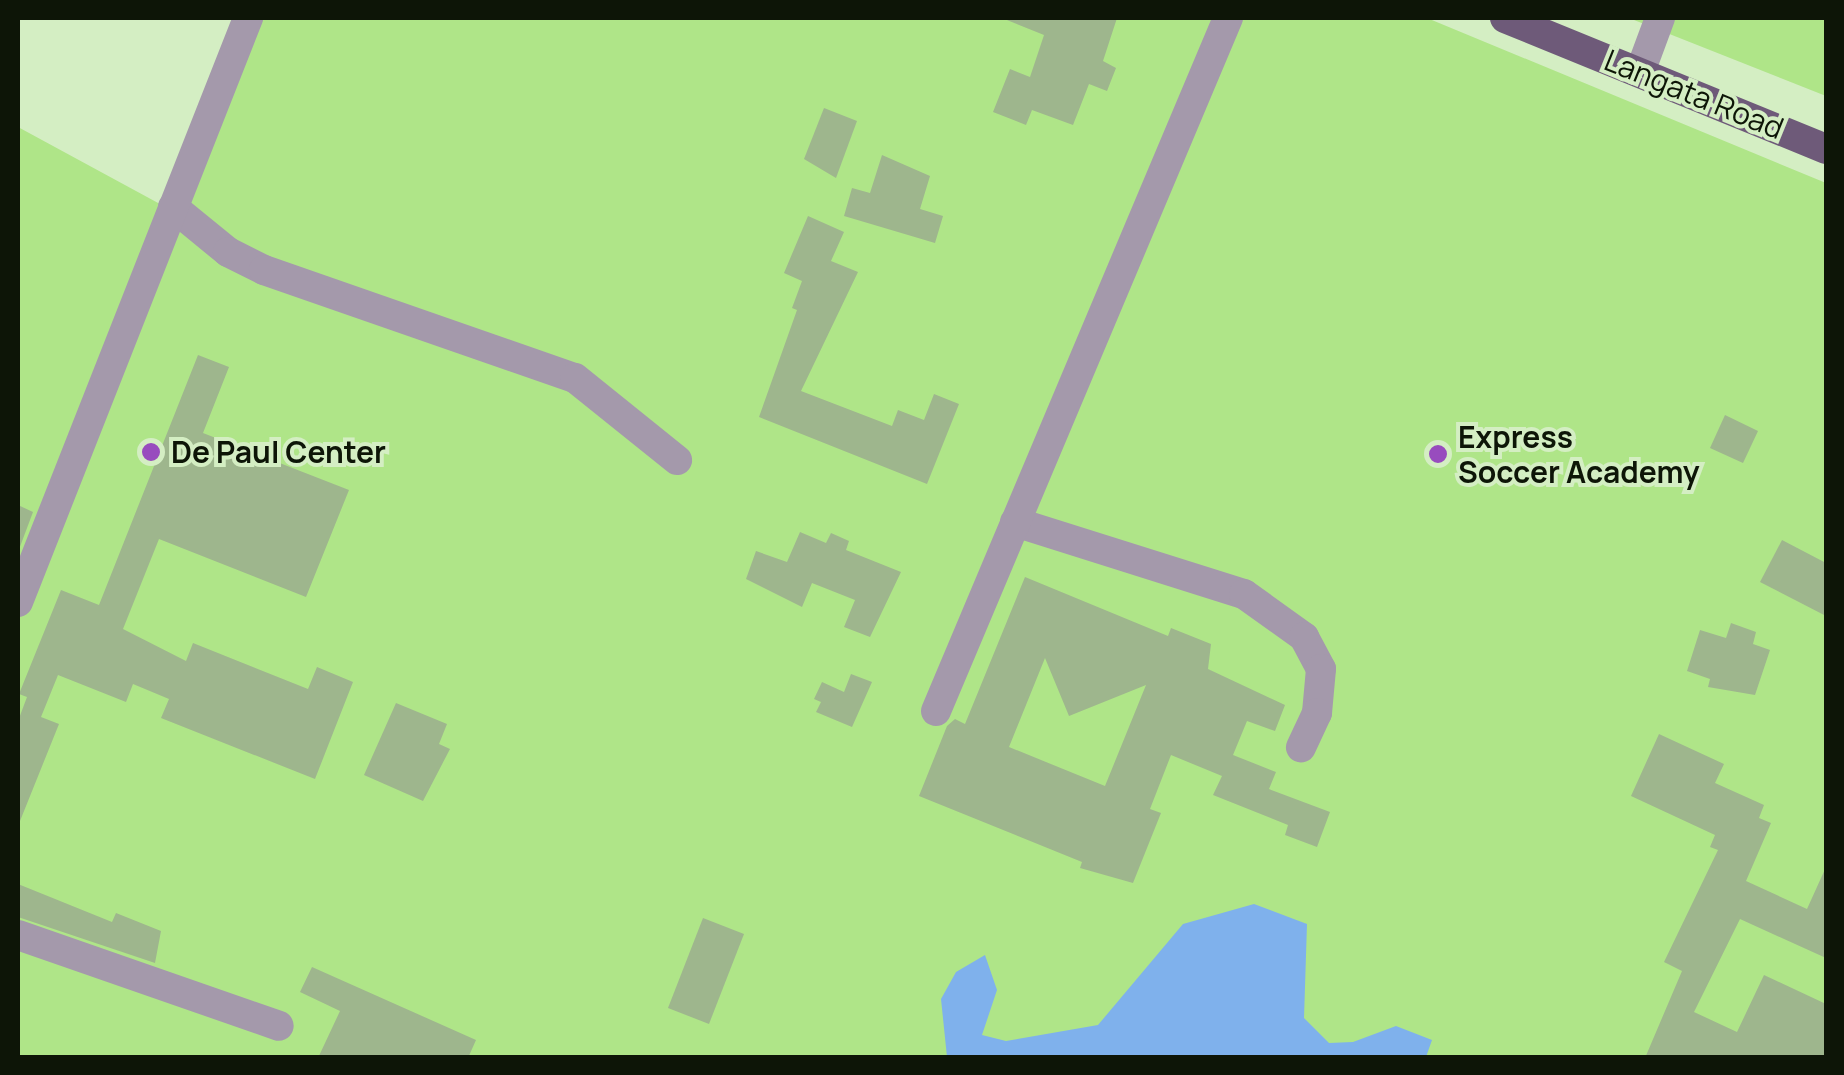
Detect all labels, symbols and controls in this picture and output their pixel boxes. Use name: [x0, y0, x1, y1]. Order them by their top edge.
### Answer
street label: Langata Road: [1599, 42, 1789, 146]
place label: Express Soccer Academy: [1458, 419, 1700, 490]
place label: De Paul Center: [171, 434, 386, 470]
marker: De Paul Center: [140, 441, 162, 463]
marker: Express Soccer Academy: [1427, 443, 1449, 465]

